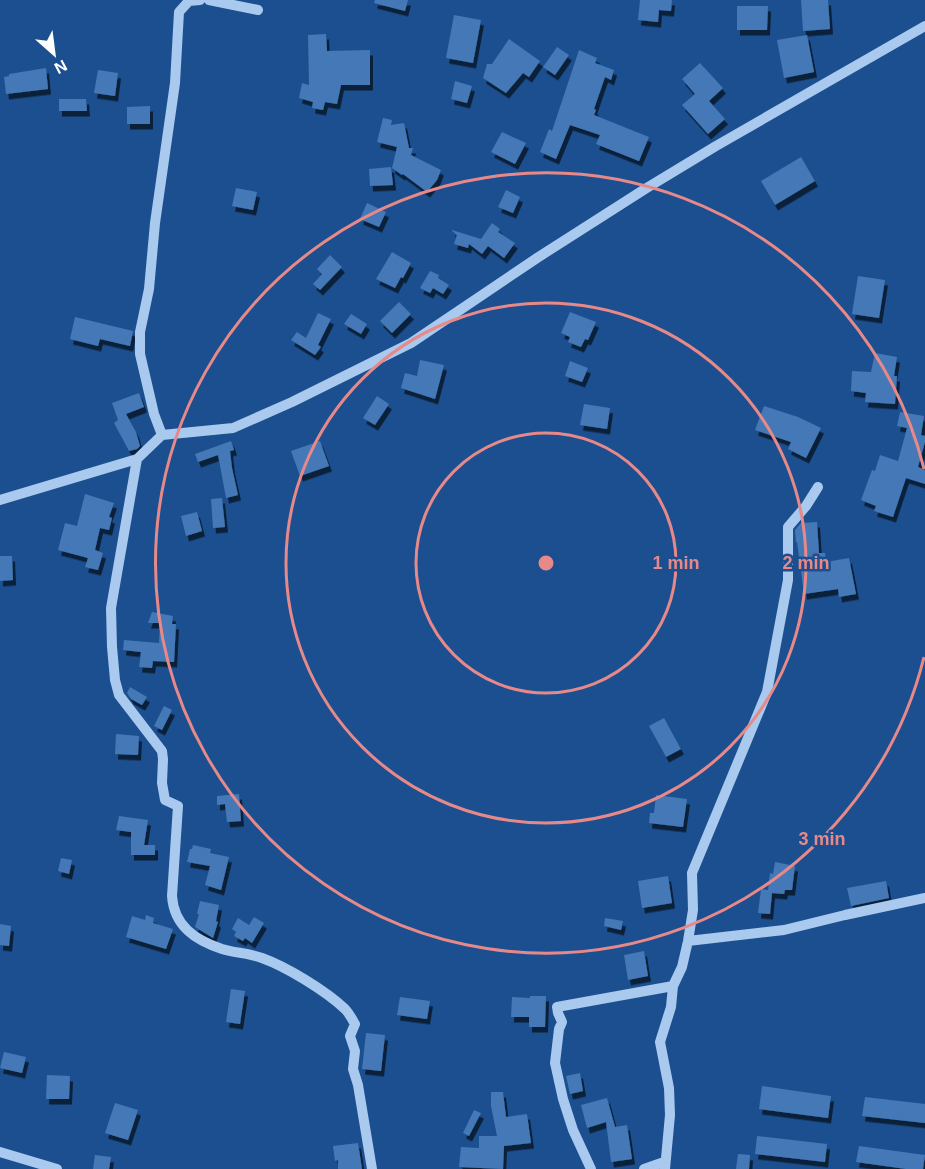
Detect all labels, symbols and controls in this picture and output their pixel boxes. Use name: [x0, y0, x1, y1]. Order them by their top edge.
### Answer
north arrow: [24, 24, 84, 84]
text: N: [52, 57, 70, 77]
centre of rings: [536, 553, 556, 573]
text: 1 min: [652, 553, 700, 573]
text: 2 min: [782, 553, 830, 573]
text: 3 min: [798, 829, 846, 849]

